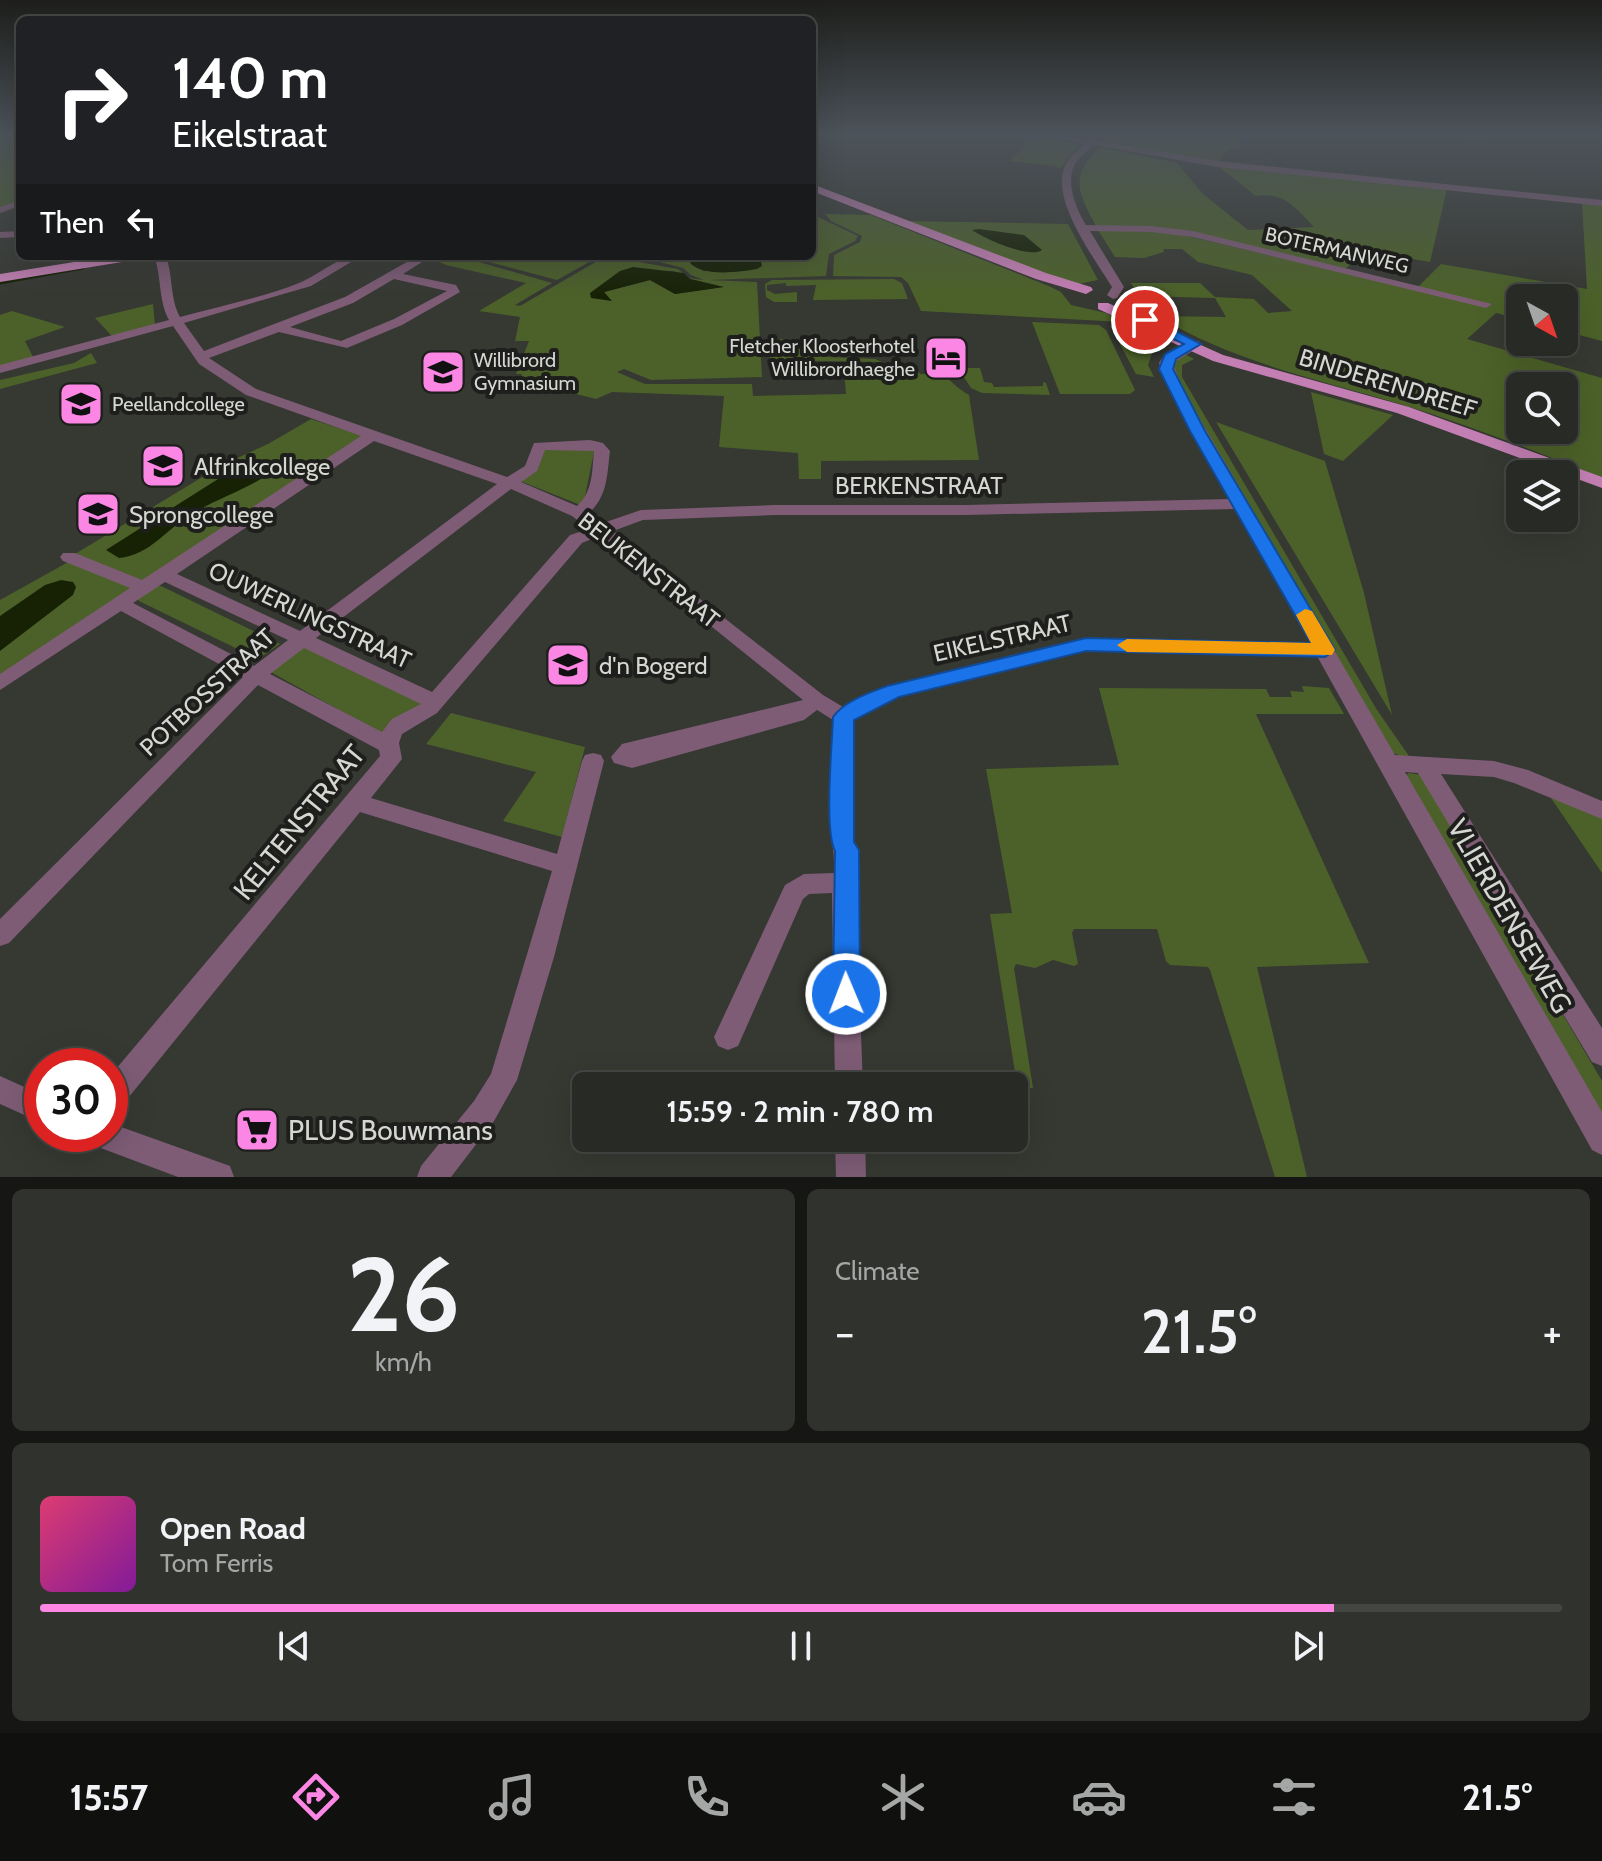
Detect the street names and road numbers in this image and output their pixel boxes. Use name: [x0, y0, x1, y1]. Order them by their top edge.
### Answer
street label: BOTERMANWEG: [1263, 222, 1411, 278]
street label: BINDERENDREEF: [1296, 342, 1481, 424]
street label: BERKENSTRAAT: [835, 471, 1003, 500]
street label: BEUKENSTRAAT: [573, 506, 726, 634]
street label: OUWERLINGSTRAAT: [204, 555, 416, 675]
street label: EIKELSTRAAT: [930, 608, 1074, 668]
street label: POTBOSSTRAAT: [134, 622, 281, 762]
street label: KELTENSTRAAT: [226, 738, 372, 906]
street label: VLIERDENSEWEG: [1441, 813, 1579, 1019]

